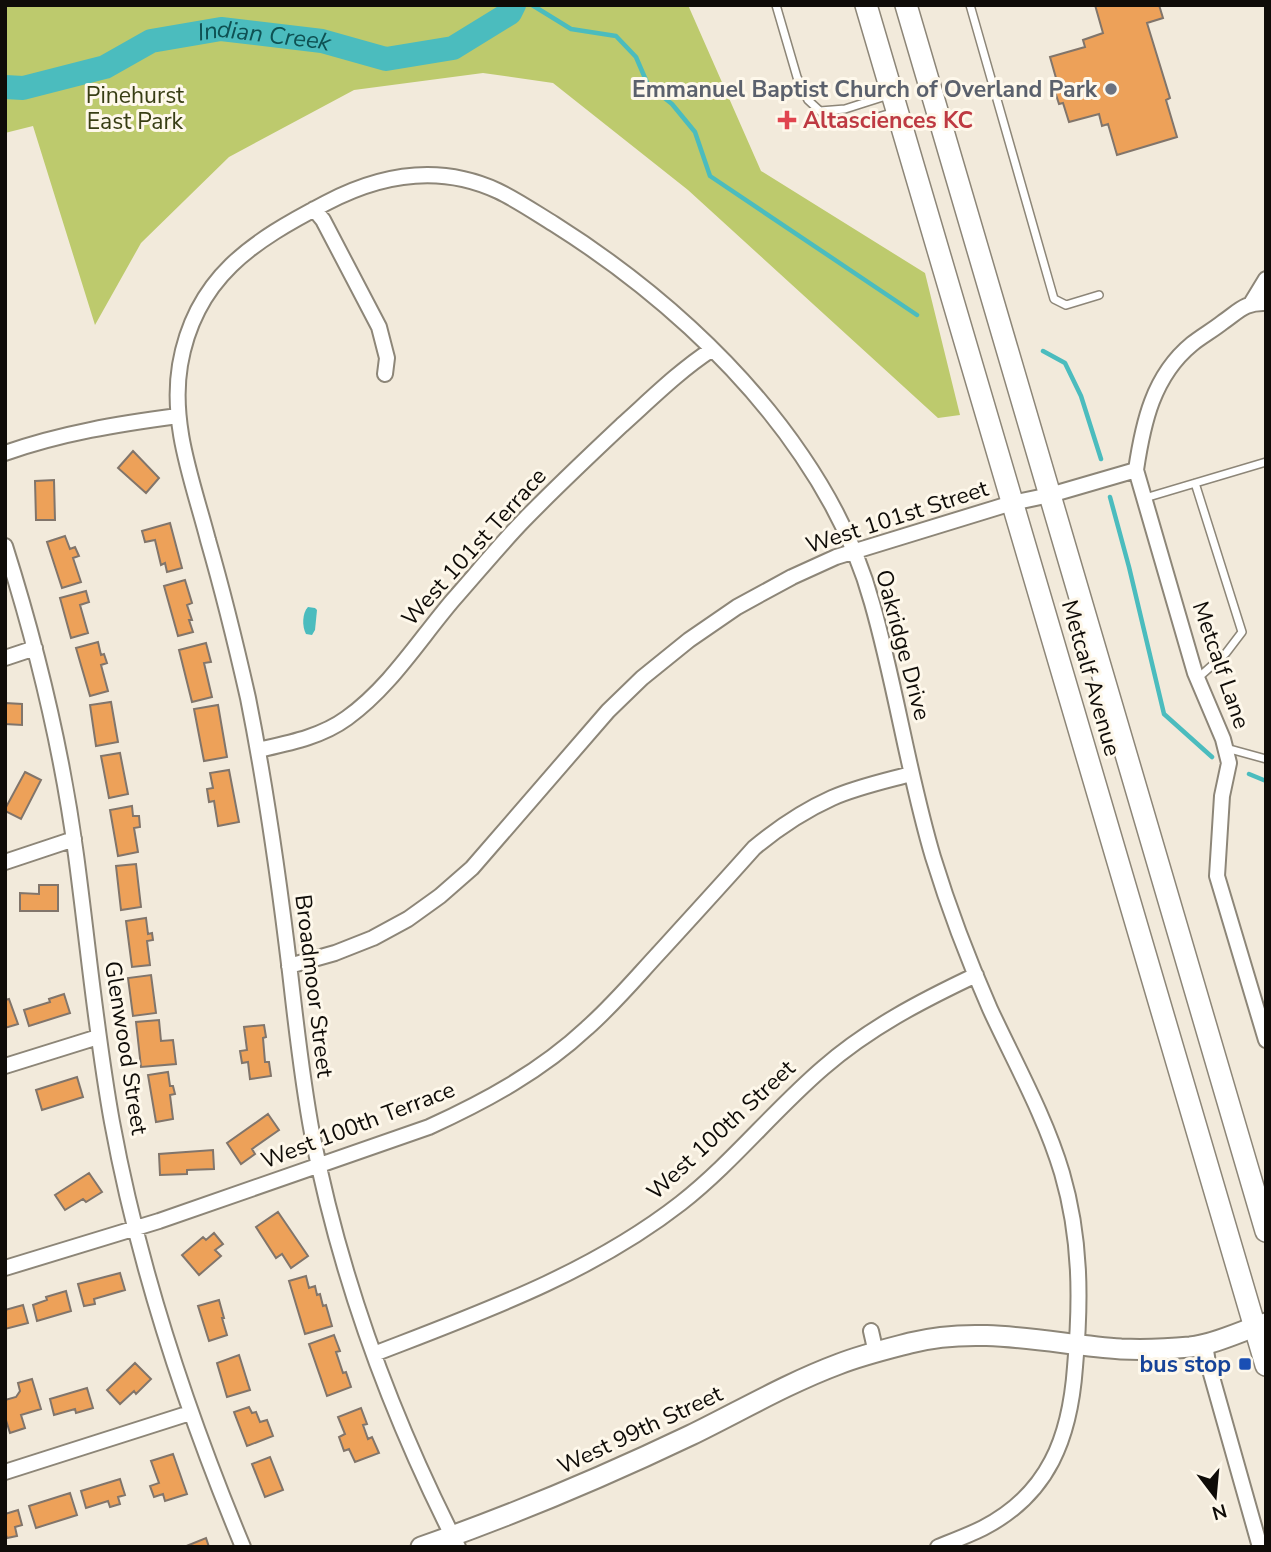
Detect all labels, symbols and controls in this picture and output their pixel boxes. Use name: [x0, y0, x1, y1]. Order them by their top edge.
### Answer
water label: Indian Creek: [195, 13, 336, 59]
place label: Emmanuel Baptist Church of Overland Park: [632, 74, 1098, 105]
park label: Pinehurst East Park: [86, 80, 185, 137]
marker: Emmanuel Baptist Church of Overland Park: [1103, 81, 1119, 97]
place label: Altasciences KC: [803, 105, 973, 136]
marker: Altasciences KC: [777, 110, 797, 130]
street label: West 101st Terrace: [395, 461, 553, 633]
street label: West 101st Street: [802, 473, 993, 561]
street label: Oakridge Drive: [868, 566, 938, 724]
street label: Metcalf Avenue: [1054, 596, 1128, 760]
street label: Metcalf Lane: [1185, 597, 1257, 733]
street label: Broadmoor Street: [287, 893, 341, 1080]
street label: Glenwood Street: [97, 959, 155, 1138]
street label: West 100th Street: [640, 1052, 803, 1207]
street label: West 100th Terrace: [257, 1074, 459, 1176]
place label: bus stop: [1140, 1349, 1231, 1380]
marker: bus stop: [1237, 1356, 1253, 1372]
street label: West 99th Street: [553, 1378, 728, 1482]
north arrow: [1180, 1461, 1250, 1531]
text: N: [1209, 1497, 1230, 1526]

